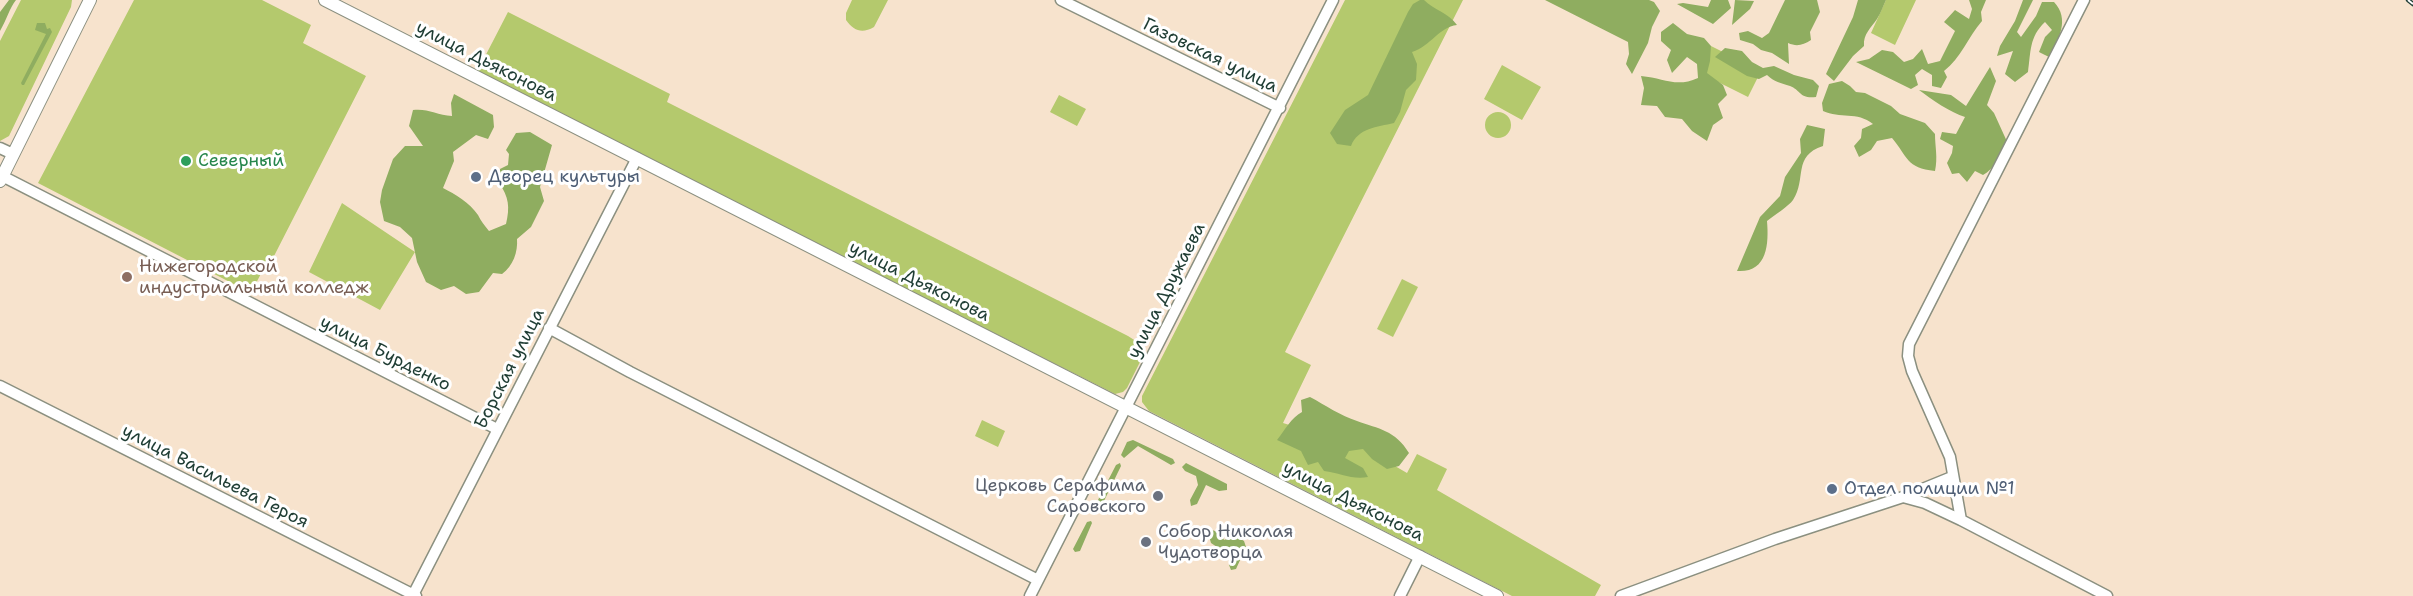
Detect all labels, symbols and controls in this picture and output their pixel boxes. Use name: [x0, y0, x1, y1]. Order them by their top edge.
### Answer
street label: Газовская улица: [1139, 14, 1281, 98]
street label: улица Дьяконова: [412, 17, 560, 107]
place label: Северный: [198, 150, 284, 172]
marker: Северный: [179, 154, 193, 168]
place label: Дворец культуры: [488, 166, 640, 188]
marker: Дворец культуры: [469, 170, 483, 184]
street label: улица Дружаева: [1123, 219, 1211, 363]
street label: улица Дьяконова: [845, 237, 993, 327]
place label: Нижегородской индустриальный колледж: [139, 256, 369, 298]
marker: Нижегородской индустриальный колледж: [120, 270, 134, 284]
street label: Борская улица: [470, 305, 550, 433]
street label: улица Бурденко: [316, 312, 454, 396]
street label: улица Васильева Героя: [118, 420, 312, 534]
street label: улица Дьяконова: [1279, 457, 1427, 547]
place label: Церковь Серафима Саровского: [975, 475, 1146, 518]
place label: Отдел полиции №1: [1844, 478, 2015, 500]
marker: Отдел полиции №1: [1825, 482, 1839, 496]
marker: Церковь Серафима Саровского: [1151, 489, 1165, 503]
place label: Собор Николая Чудотворца: [1158, 521, 1293, 564]
marker: Собор Николая Чудотворца: [1139, 535, 1153, 549]

